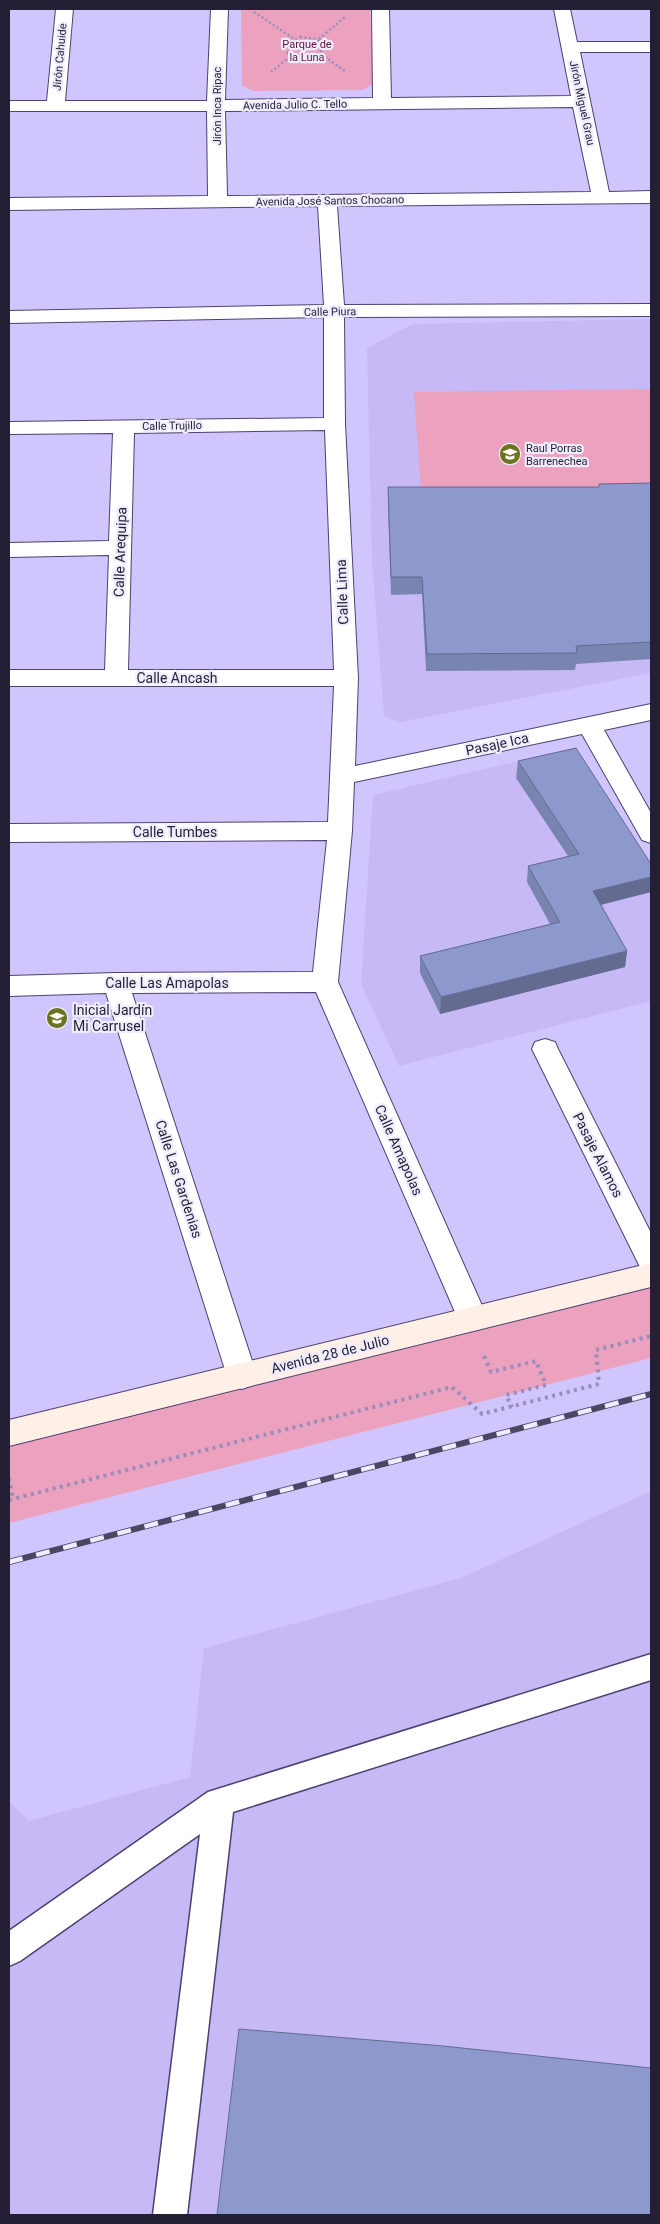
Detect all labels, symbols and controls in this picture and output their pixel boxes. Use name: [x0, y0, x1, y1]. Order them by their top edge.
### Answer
street label: Jirón Cahuide: [51, 23, 69, 91]
park label: Parque de la Luna: [282, 38, 332, 64]
street label: Jirón Miguel Grau: [567, 59, 597, 147]
street label: Jirón Inca Ripac: [211, 67, 224, 145]
street label: Avenida Julio C. Tello: [243, 98, 347, 112]
street label: Avenida José Santos Chocano: [256, 193, 404, 209]
street label: Calle Piura: [304, 305, 356, 319]
street label: Calle Trujillo: [142, 419, 202, 433]
school or university icon: Raul Porras Barrenechea: [498, 442, 522, 466]
place label: Raul Porras Barrenechea: [526, 442, 588, 468]
street label: Calle Arequipa: [110, 507, 130, 597]
street label: Calle Lima: [333, 559, 351, 625]
street label: Calle Ancash: [136, 670, 218, 686]
street label: Pasaje Ica: [464, 729, 530, 759]
street label: Calle Tumbes: [133, 824, 217, 840]
street label: Calle Las Amapolas: [105, 975, 229, 991]
place label: Inicial Jardín Mi Carrusel: [73, 1002, 152, 1034]
school or university icon: Inicial Jardín Mi Carrusel: [45, 1006, 69, 1030]
street label: Calle Amapolas: [372, 1102, 426, 1198]
street label: Pasaje Alamos: [570, 1110, 626, 1200]
street label: Calle Las Gardenias: [152, 1118, 206, 1240]
street label: Avenida 28 de Julio: [269, 1332, 391, 1376]

